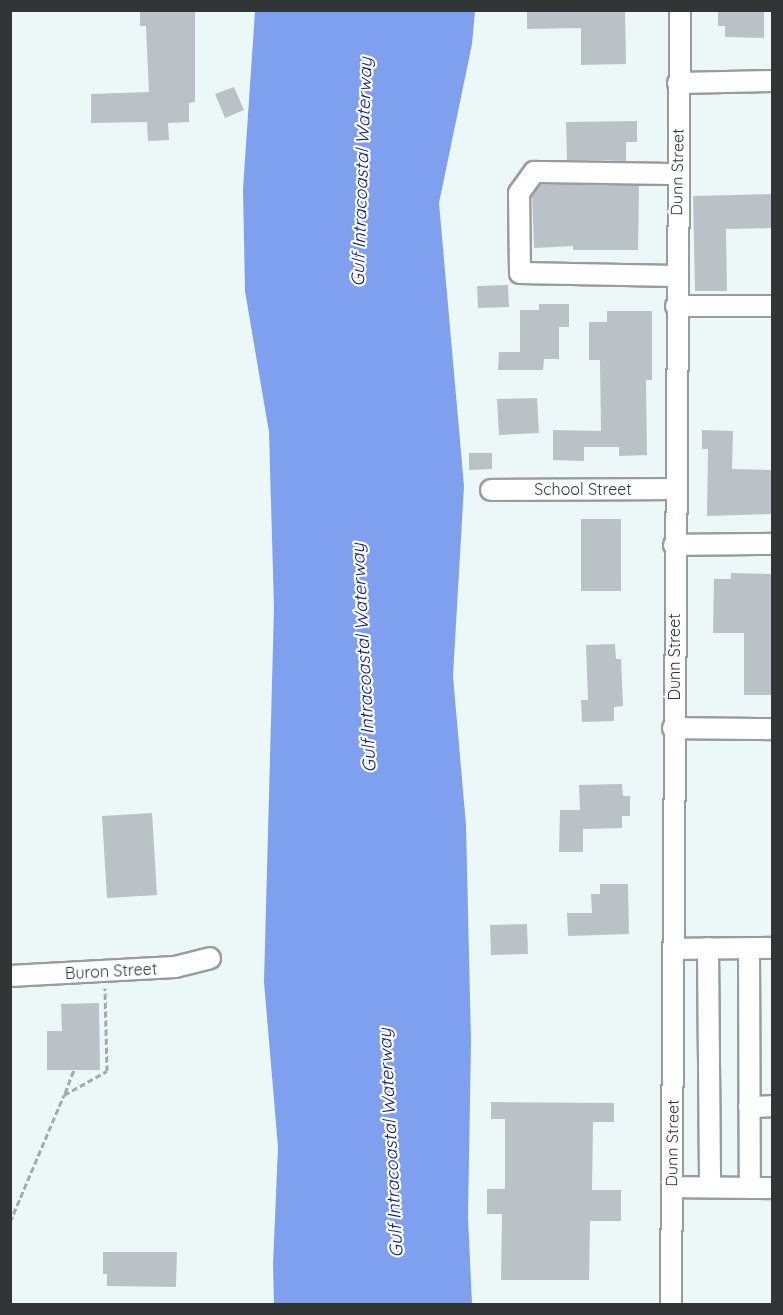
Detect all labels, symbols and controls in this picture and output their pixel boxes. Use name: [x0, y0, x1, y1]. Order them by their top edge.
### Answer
water label: Gulf Intracoastal Waterway: [347, 57, 377, 287]
street label: Dunn Street: [667, 128, 687, 216]
street label: School Street: [534, 479, 632, 499]
water label: Gulf Intracoastal Waterway: [347, 543, 381, 773]
street label: Dunn Street: [664, 613, 684, 701]
street label: Buron Street: [64, 959, 158, 983]
water label: Gulf Intracoastal Waterway: [374, 1028, 408, 1258]
street label: Dunn Street: [662, 1099, 682, 1187]

